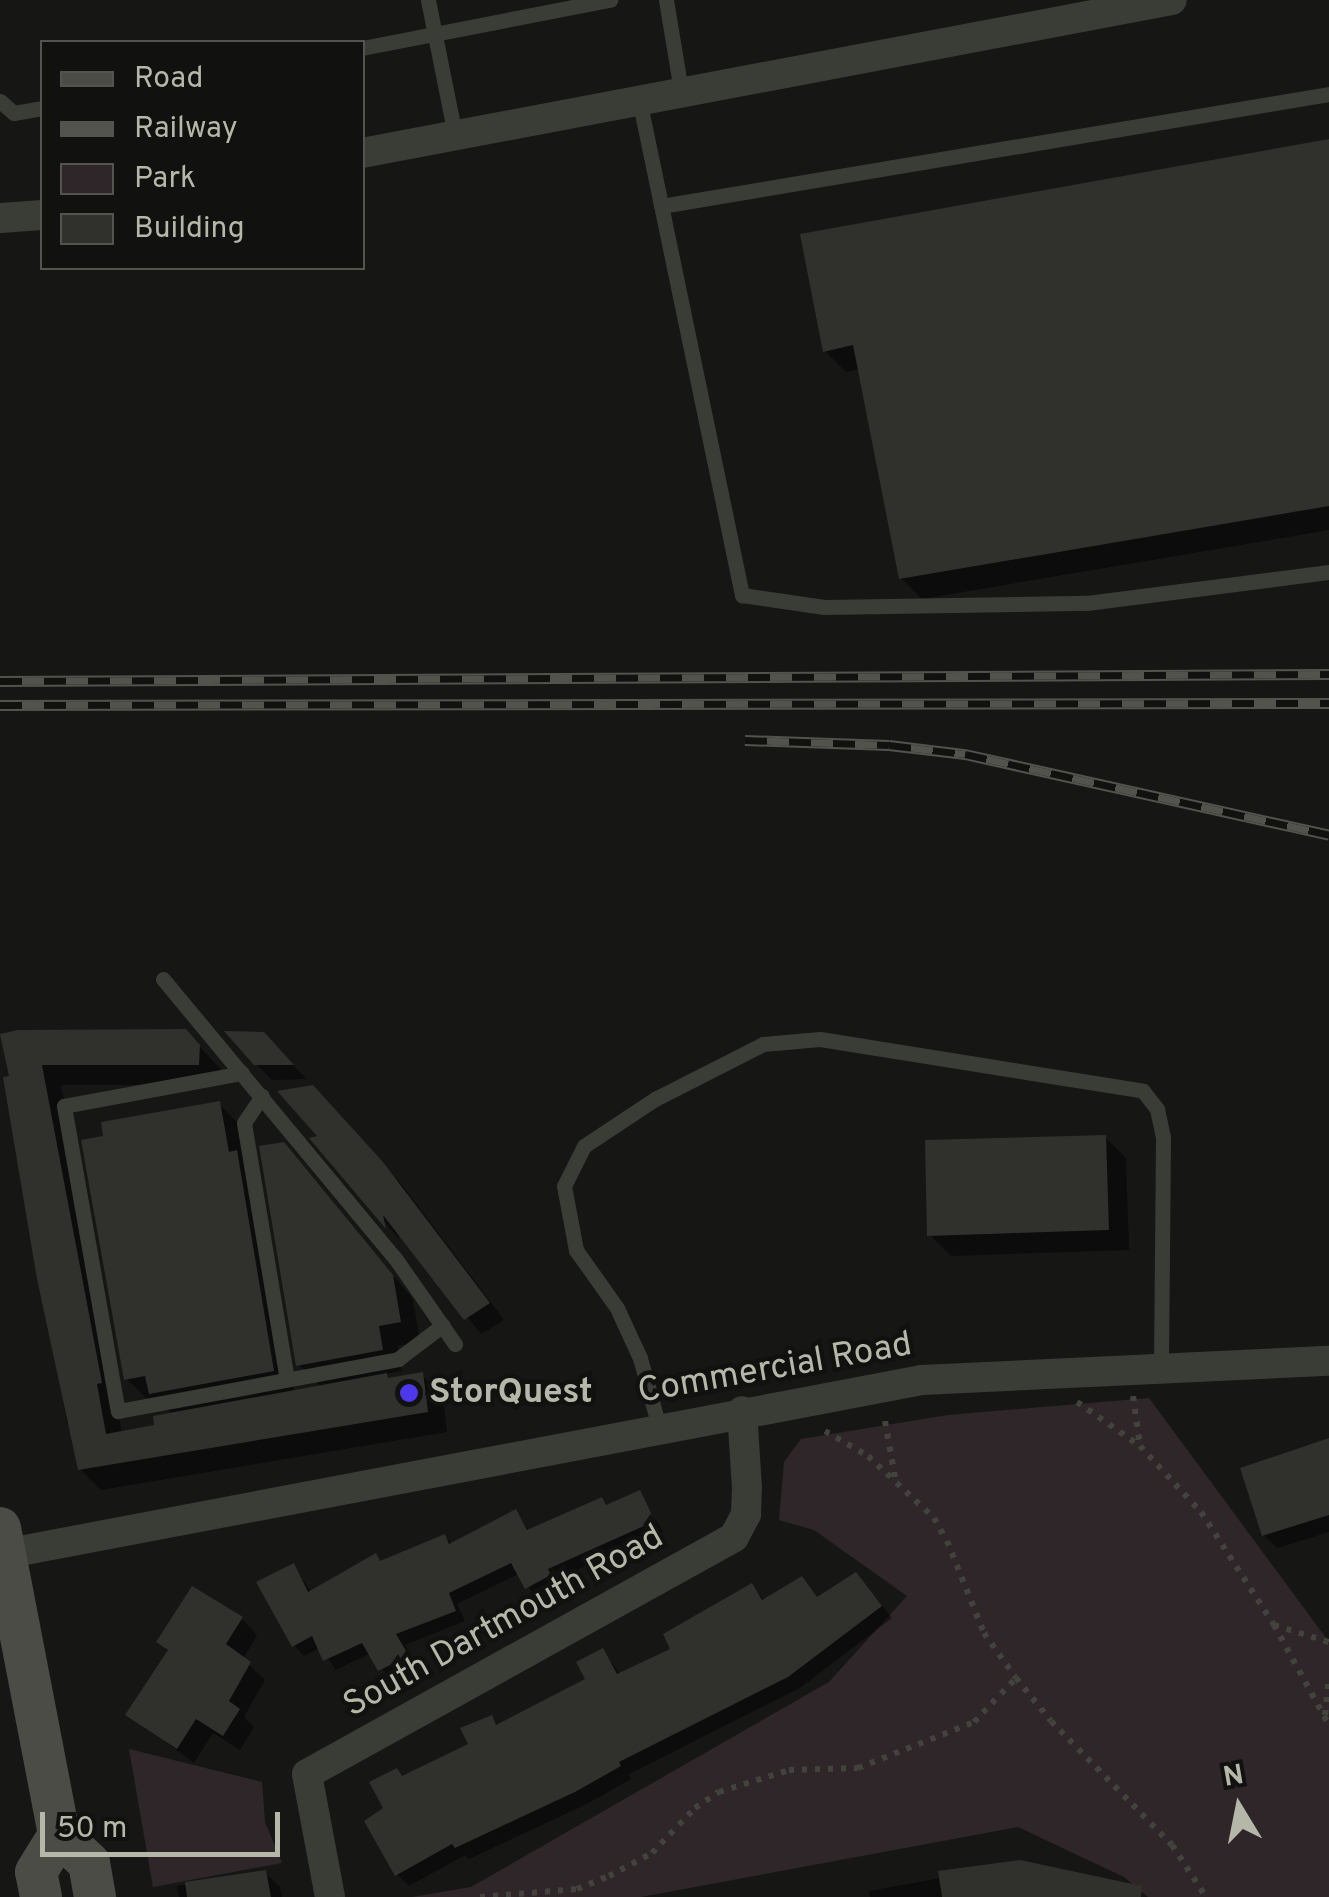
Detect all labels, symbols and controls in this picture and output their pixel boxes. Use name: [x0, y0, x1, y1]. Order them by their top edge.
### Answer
legend: [40, 40, 365, 270]
text: Road: [134, 61, 203, 98]
text: Railway: [134, 111, 238, 148]
text: Park: [134, 161, 196, 198]
text: Building: [134, 211, 245, 248]
street label: Commercial Road: [635, 1324, 915, 1414]
place label: StorQuest: [429, 1372, 593, 1414]
marker: StorQuest: [398, 1382, 420, 1404]
street label: South Dartmouth Road: [337, 1517, 671, 1727]
north arrow: [1189, 1757, 1289, 1857]
text: N: [1221, 1758, 1247, 1797]
scale bar: [45, 1792, 285, 1854]
text: 50 m: [57, 1811, 127, 1848]

